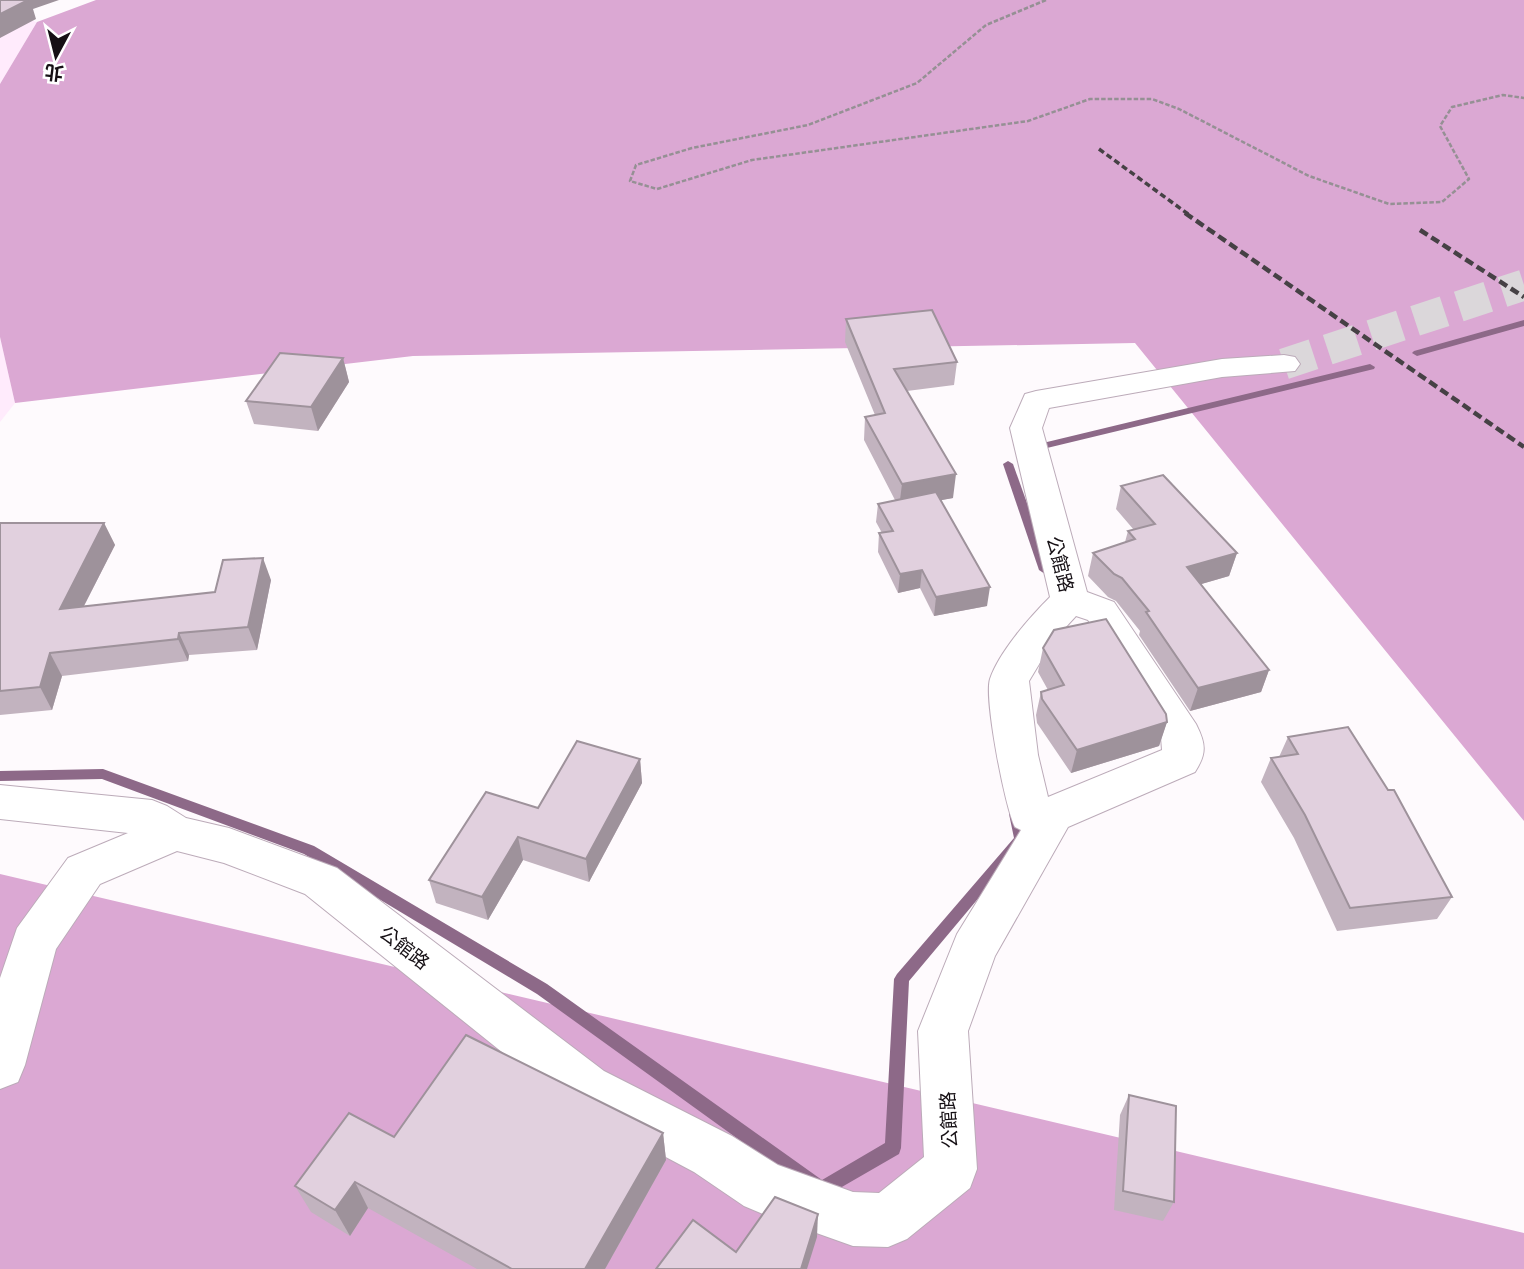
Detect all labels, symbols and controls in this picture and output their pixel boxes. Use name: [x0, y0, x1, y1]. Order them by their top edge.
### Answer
north arrow: [21, 21, 91, 91]
text: 北: [43, 61, 65, 86]
street label: 公館路: [1043, 534, 1079, 594]
street label: 公館路: [375, 920, 435, 974]
street label: 公館路: [935, 1091, 961, 1149]

